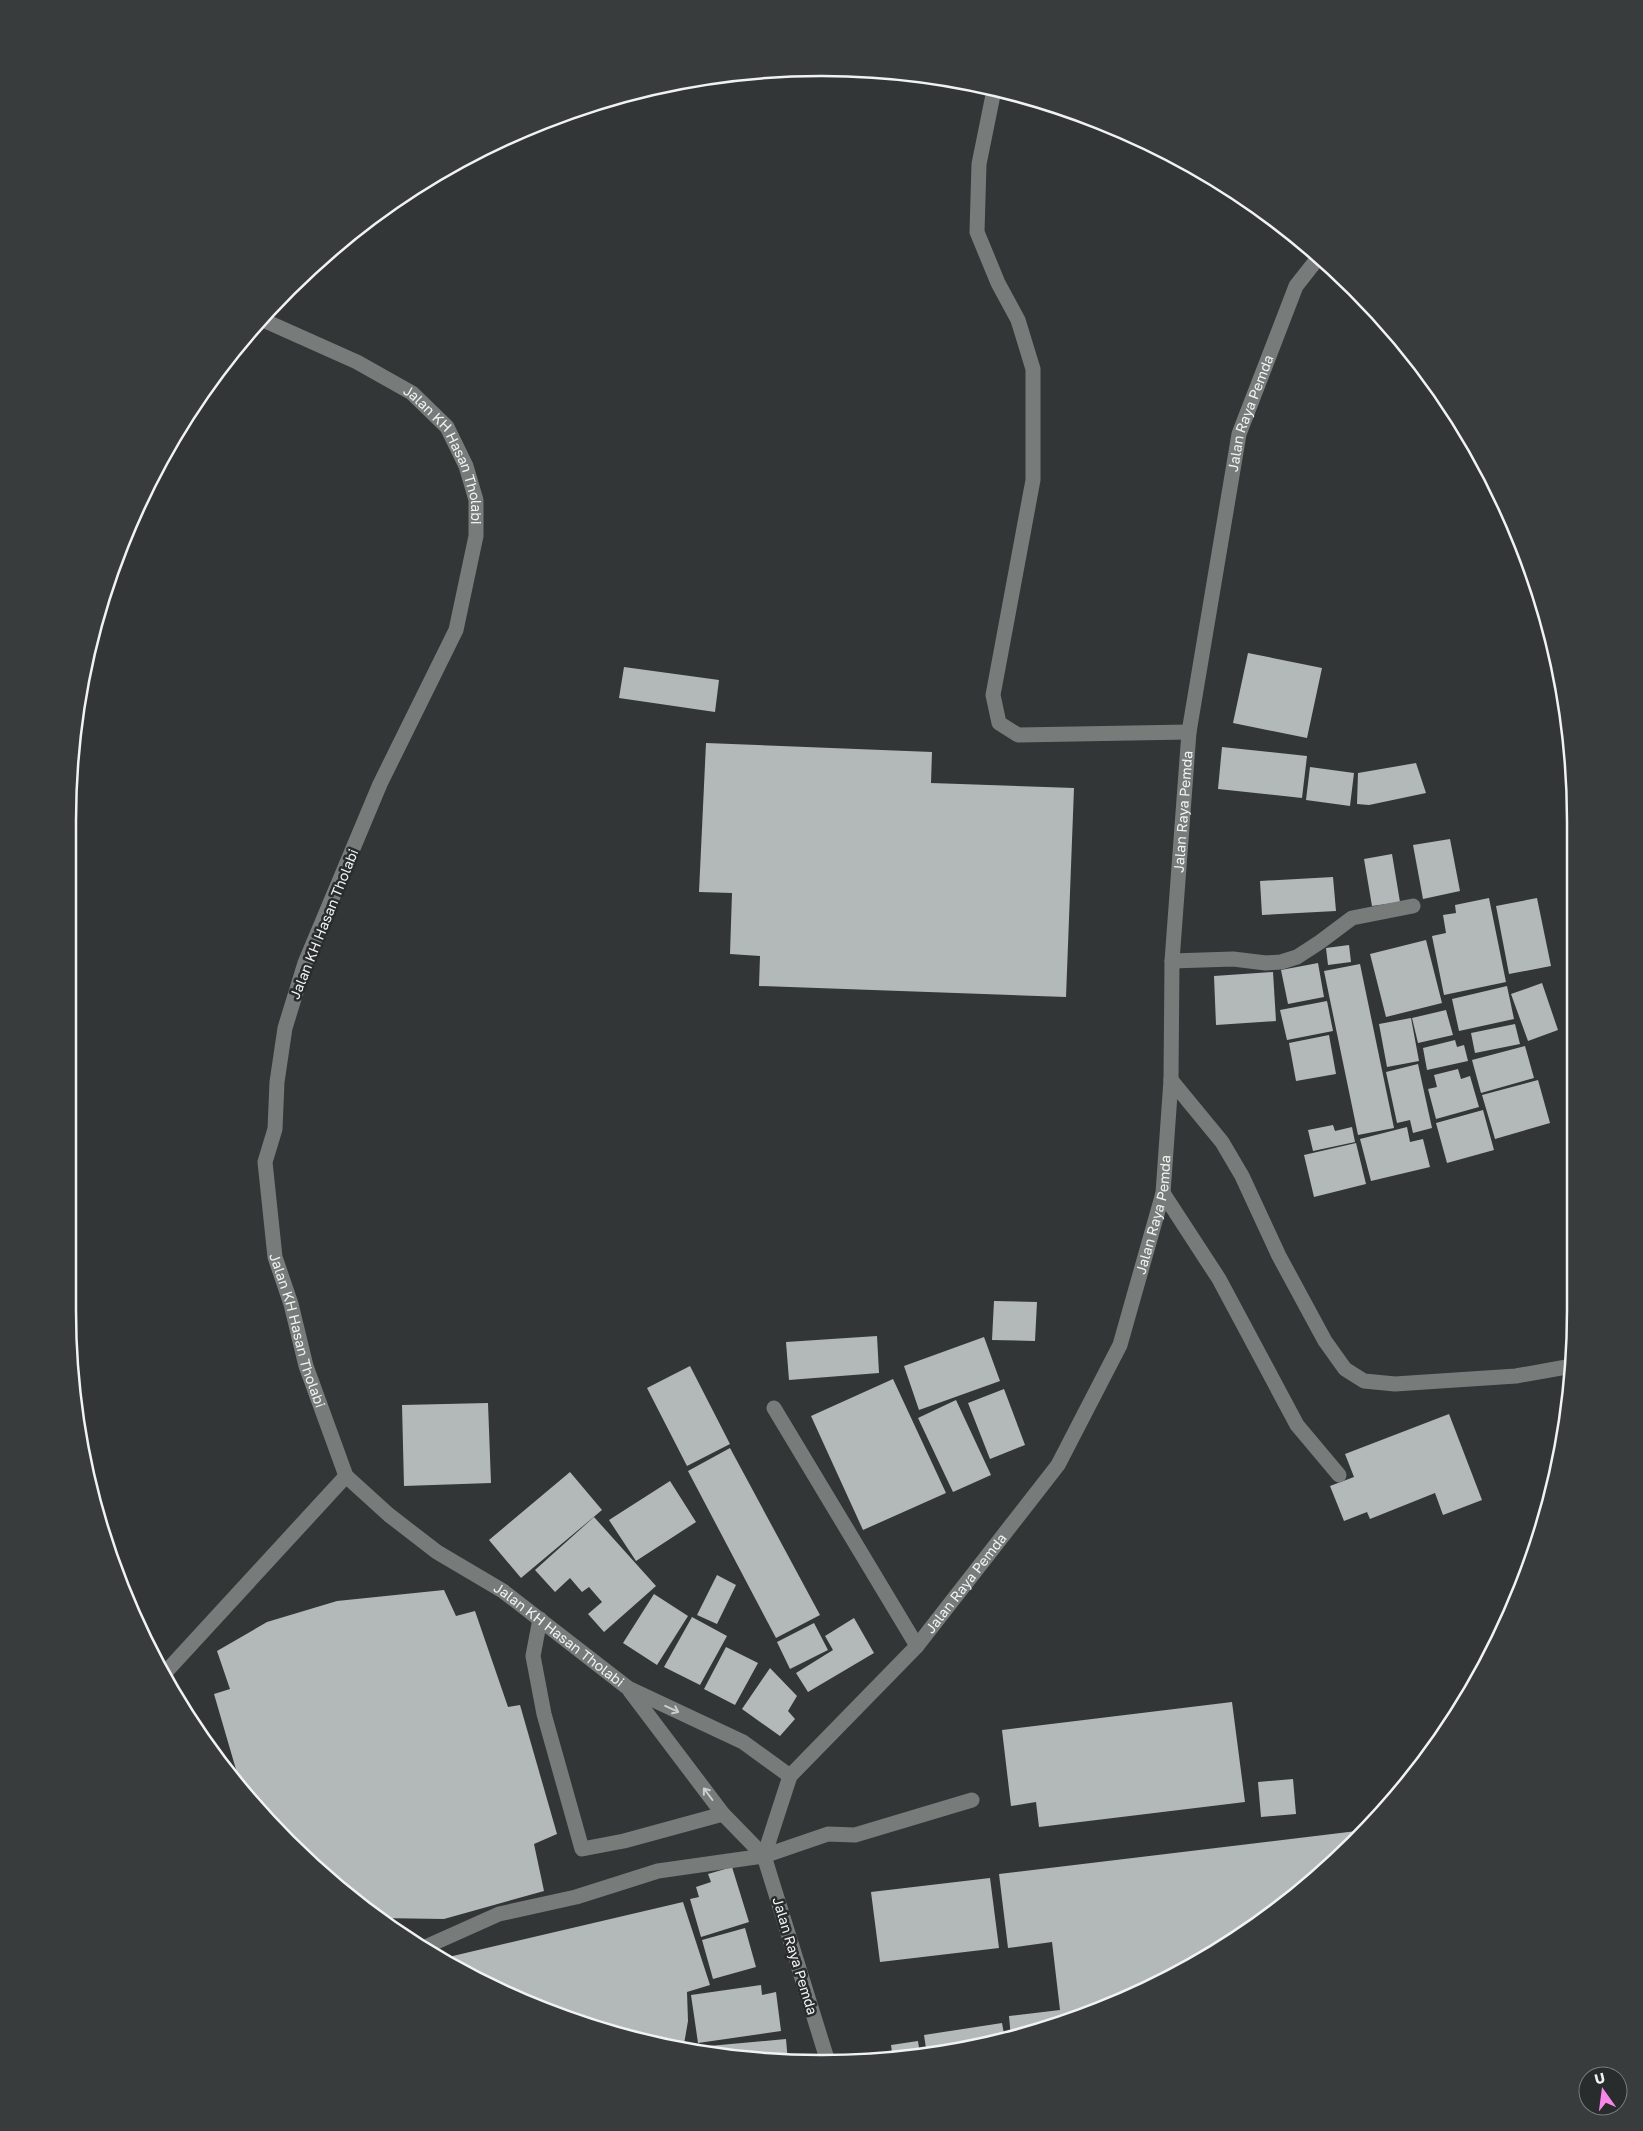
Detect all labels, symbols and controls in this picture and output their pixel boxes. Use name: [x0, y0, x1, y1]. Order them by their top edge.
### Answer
street label: Jalan Raya Pemda: [1224, 352, 1277, 473]
street label: Jalan KH Hasan Tholabi: [401, 381, 485, 525]
street label: Jalan Raya Pemda: [1170, 750, 1196, 873]
street label: Jalan KH Hasan Tholabi: [286, 846, 361, 1001]
street label: Jalan Raya Pemda: [1131, 1154, 1174, 1276]
street label: Jalan KH Hasan Tholabi: [266, 1251, 329, 1410]
street label: Jalan Raya Pemda: [921, 1530, 1010, 1636]
street label: Jalan KH Hasan Tholabi: [491, 1578, 628, 1690]
one-way arrow: [664, 1704, 679, 1714]
one-way arrow: [703, 1787, 713, 1801]
street label: Jalan Raya Pemda: [770, 1895, 821, 2017]
north arrow: [1578, 2066, 1628, 2116]
text: U: [1593, 2068, 1607, 2087]

